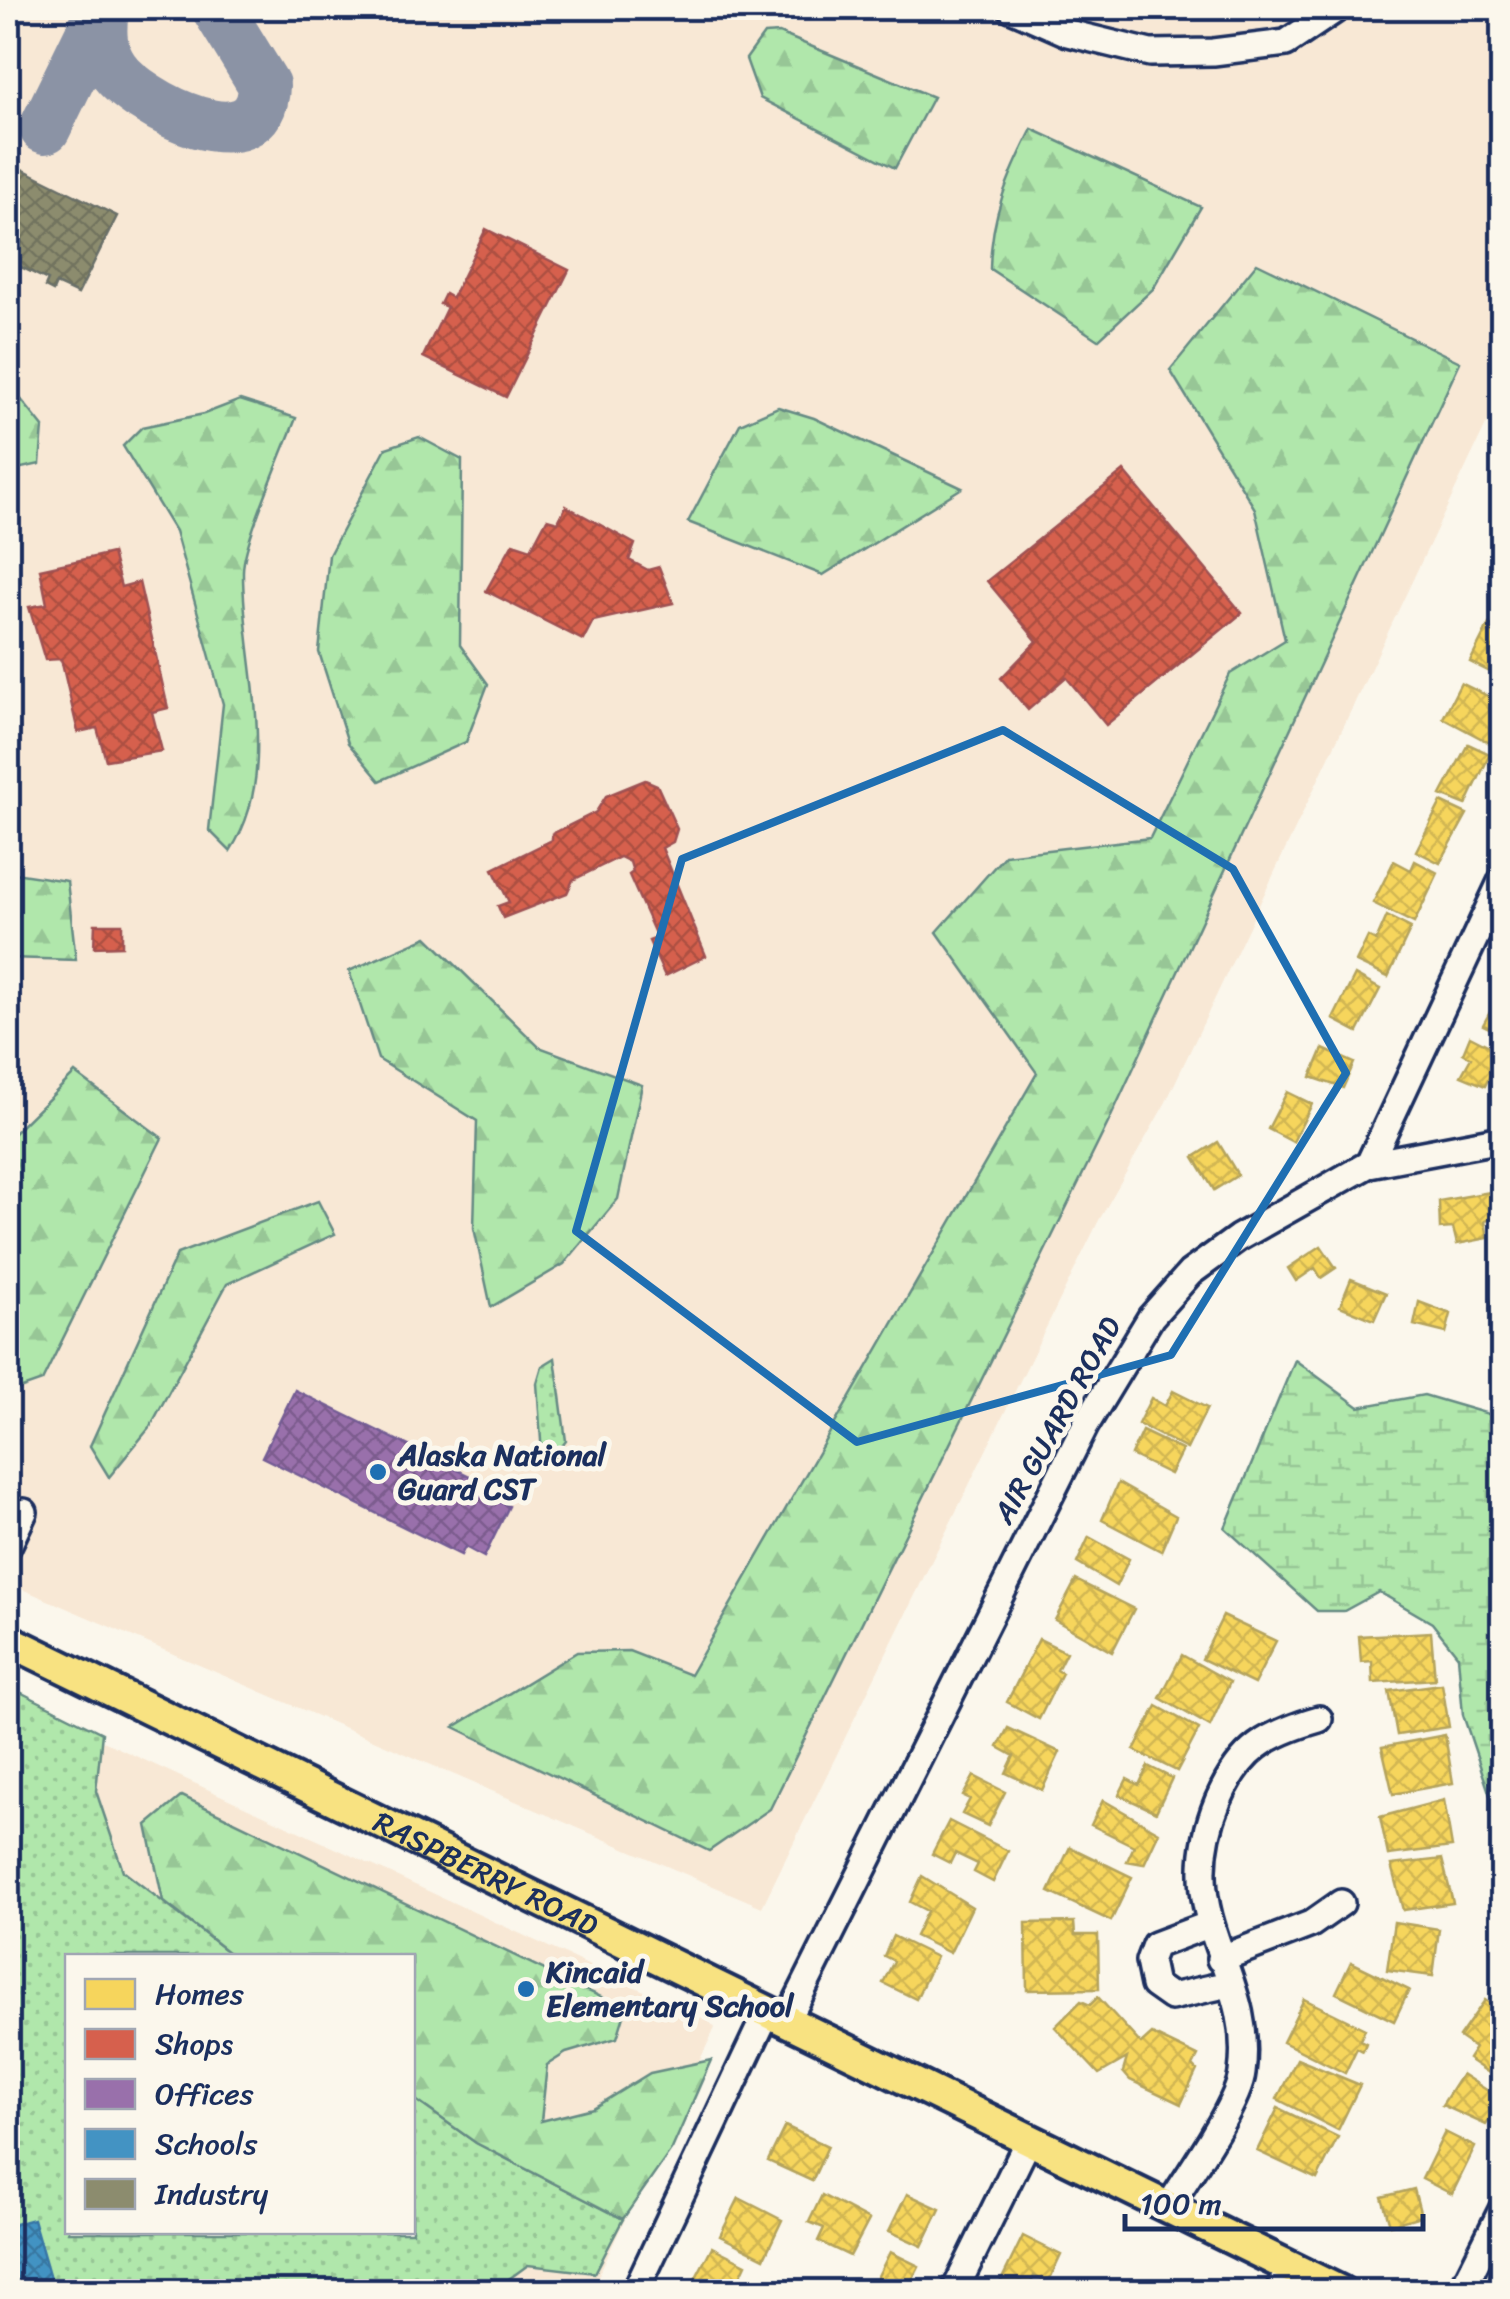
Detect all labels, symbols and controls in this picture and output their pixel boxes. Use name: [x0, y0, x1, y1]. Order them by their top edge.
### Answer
street label: AIR GUARD ROAD: [977, 1306, 1137, 1535]
place label: Alaska National Guard CST: [396, 1428, 608, 1516]
marker: Alaska National Guard CST: [367, 1461, 389, 1483]
street label: RASPBERRY ROAD: [364, 1796, 608, 1952]
place label: Kincaid Elementary School: [545, 1945, 795, 2033]
legend: [65, 1954, 415, 2234]
text: Homes: [155, 1967, 244, 2021]
marker: Kincaid Elementary School: [515, 1978, 537, 2000]
text: Shops: [155, 2017, 234, 2071]
text: Offices: [155, 2067, 254, 2121]
text: Schools: [155, 2117, 258, 2171]
text: Industry: [154, 2167, 269, 2221]
scale bar: [1125, 2169, 1422, 2231]
text: 100 m: [1140, 2177, 1222, 2231]

